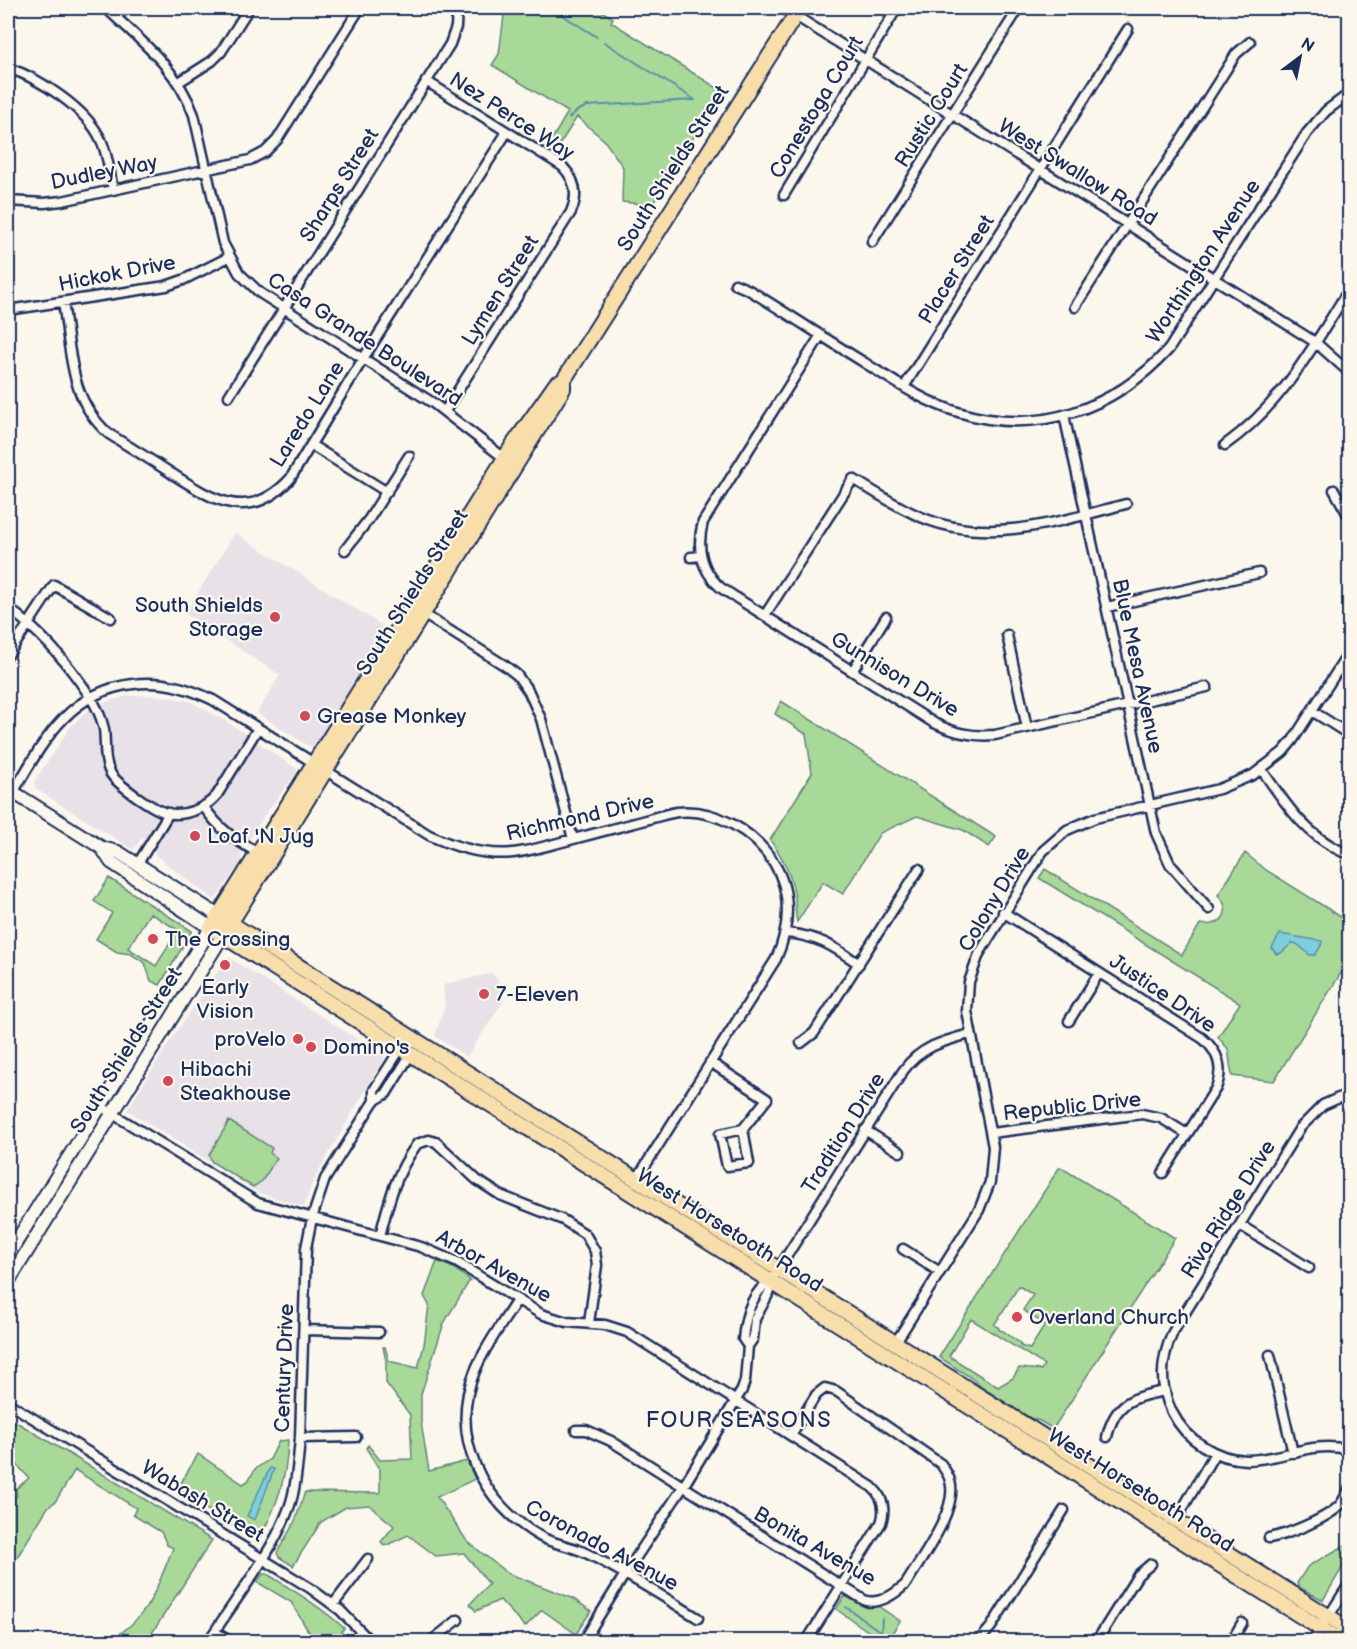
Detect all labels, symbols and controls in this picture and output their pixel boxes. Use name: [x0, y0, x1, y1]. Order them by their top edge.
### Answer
north arrow: [1270, 27, 1330, 87]
street label: Conestoga Court: [764, 31, 869, 183]
text: N: [1297, 34, 1317, 57]
street label: Rustic Court: [890, 58, 974, 172]
street label: Nez Perce Way: [445, 67, 579, 166]
street label: South Shields Street: [612, 80, 735, 256]
street label: West Swallow Road: [994, 113, 1162, 231]
street label: Sharps Street: [295, 123, 385, 247]
street label: Dudley Way: [49, 150, 160, 195]
street label: Worthington Avenue: [1141, 175, 1266, 348]
street label: Placer Street: [913, 210, 1000, 328]
street label: Lymen Street: [457, 230, 545, 350]
street label: Hickok Drive: [56, 250, 178, 297]
street label: Casa Grande Boulevard: [263, 267, 467, 412]
street label: Laredo Lane: [265, 357, 350, 472]
street label: South Shields Street: [351, 504, 474, 680]
street label: Blue Mesa Avenue: [1107, 577, 1168, 756]
place label: South Shields Storage: [135, 593, 263, 642]
marker: South Shields Storage: [268, 610, 282, 624]
street label: Gunnison Drive: [826, 626, 963, 723]
place label: Grease Monkey: [317, 704, 467, 729]
marker: Grease Monkey: [298, 709, 312, 723]
street label: Richmond Drive: [504, 788, 656, 847]
place label: Loaf 'N Jug: [207, 824, 314, 849]
marker: Loaf 'N Jug: [188, 829, 202, 843]
street label: Colony Drive: [953, 842, 1036, 956]
place label: The Crossing: [165, 927, 290, 952]
marker: The Crossing: [146, 932, 160, 946]
street label: Justice Drive: [1105, 949, 1221, 1038]
marker: Early Vision: [218, 958, 232, 972]
street label: South Shields Street: [65, 962, 188, 1138]
place label: Early Vision: [197, 975, 253, 1024]
place label: 7-Eleven: [496, 982, 579, 1007]
marker: 7-Eleven: [477, 987, 491, 1001]
place label: proVelo: [214, 1027, 286, 1052]
marker: proVelo: [291, 1032, 305, 1046]
place label: Domino's: [323, 1035, 409, 1060]
marker: Domino's: [304, 1040, 318, 1054]
place label: Hibachi Steakhouse: [180, 1057, 291, 1106]
street label: Tradition Drive: [796, 1068, 891, 1198]
marker: Hibachi Steakhouse: [161, 1074, 175, 1088]
street label: Republic Drive: [1002, 1087, 1142, 1126]
street label: Riva Ridge Drive: [1176, 1136, 1281, 1283]
street label: West Horsetooth Road: [632, 1163, 827, 1298]
street label: Arbor Avenue: [432, 1225, 556, 1308]
street label: Century Drive: [270, 1303, 299, 1433]
place label: Overland Church: [1029, 1305, 1189, 1330]
marker: Overland Church: [1010, 1310, 1024, 1324]
district label: FOUR SEASONS: [646, 1407, 832, 1434]
street label: West Horsetooth Road: [1043, 1423, 1238, 1558]
street label: Wabash Street: [137, 1455, 269, 1548]
street label: Coronado Avenue: [521, 1495, 683, 1596]
street label: Bonita Avenue: [749, 1501, 880, 1591]

